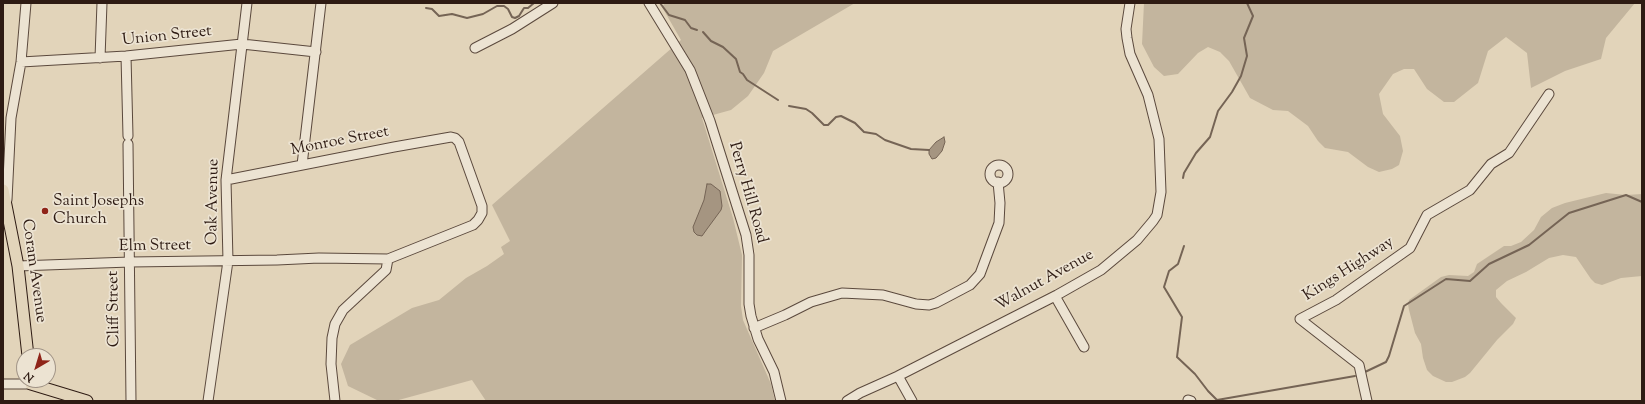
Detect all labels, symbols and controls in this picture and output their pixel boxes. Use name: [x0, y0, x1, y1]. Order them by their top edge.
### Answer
street label: Union Street: [121, 23, 213, 51]
street label: Monroe Street: [289, 123, 391, 161]
street label: Perry Hill Road: [723, 140, 771, 246]
street label: Oak Avenue: [204, 159, 224, 245]
place label: Saint Josephs Church: [53, 192, 144, 230]
marker: Saint Josephs Church: [40, 206, 50, 216]
street label: Coram Avenue: [16, 218, 50, 324]
street label: Kings Highway: [1300, 234, 1398, 306]
street label: Elm Street: [119, 237, 191, 257]
street label: Walnut Avenue: [992, 246, 1098, 316]
street label: Cliff Street: [105, 271, 125, 347]
north arrow: [16, 348, 56, 388]
text: N: [21, 368, 38, 386]

